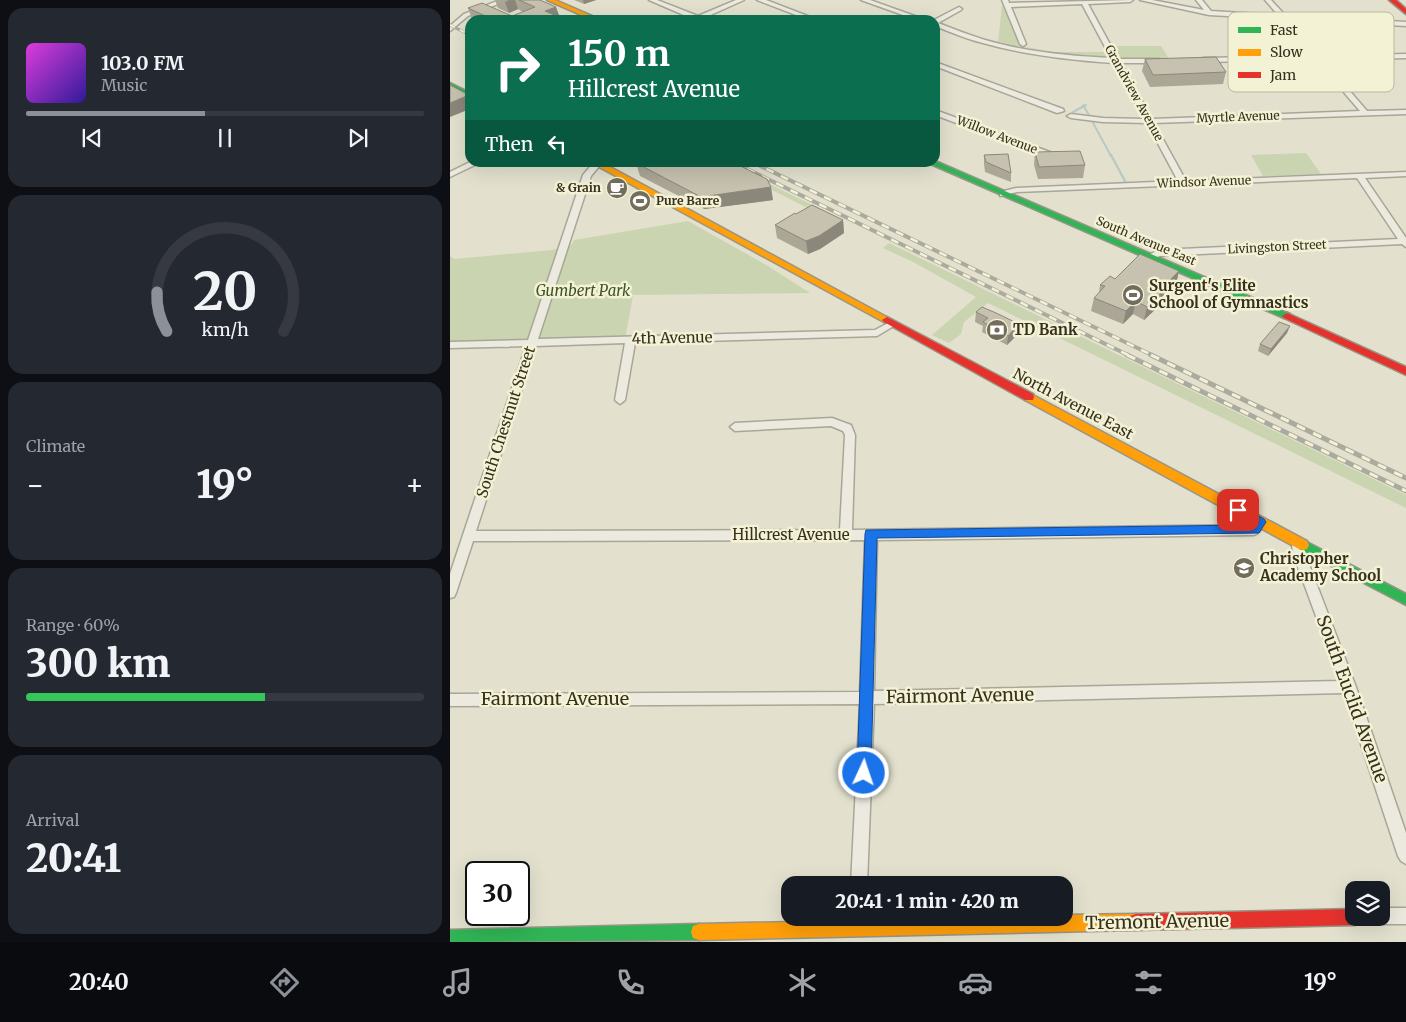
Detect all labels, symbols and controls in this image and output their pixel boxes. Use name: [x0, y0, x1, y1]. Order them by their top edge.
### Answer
legend: [1228, 12, 1394, 92]
text: Fast: [1270, 21, 1298, 39]
text: 150 m: [568, 32, 670, 76]
icon: right: [485, 35, 550, 100]
street label: Grandview Avenue: [1102, 42, 1167, 143]
text: Slow: [1270, 43, 1303, 61]
text: 103.0 FM: [101, 51, 184, 75]
text: Jam: [1269, 66, 1296, 84]
text: Music: [101, 75, 147, 95]
text: Hillcrest Avenue: [568, 75, 740, 103]
street label: Myrtle Avenue: [1196, 108, 1280, 125]
street label: Willow Avenue: [954, 112, 1040, 157]
icon: previous: [78, 124, 106, 152]
icon: pause: [211, 124, 239, 152]
icon: next: [344, 124, 372, 152]
icon: left: [543, 130, 571, 158]
text: Then: [485, 132, 533, 156]
street label: Windsor Avenue: [1156, 172, 1251, 191]
cafe icon: & Grain: [605, 176, 629, 200]
place label: & Grain: [556, 180, 601, 195]
sports icon: Pure Barre: [628, 189, 652, 213]
place label: Pure Barre: [656, 193, 720, 208]
street label: South Avenue East: [1094, 213, 1199, 268]
street label: Livingston Street: [1227, 236, 1327, 257]
text: 20: [193, 259, 257, 324]
place label: Surgent's Elite School of Gymnastics: [1149, 276, 1309, 312]
park label: Gumbert Park: [536, 281, 631, 300]
sports icon: Surgent's Elite School of Gymnastics: [1121, 283, 1145, 307]
text: km/h: [201, 318, 249, 341]
bank icon: TD Bank: [985, 318, 1009, 342]
place label: TD Bank: [1013, 320, 1078, 339]
street label: 4th Avenue: [631, 327, 713, 348]
street label: South Chestnut Street: [472, 343, 539, 500]
street label: North Avenue East: [1010, 364, 1137, 443]
text: Climate: [26, 436, 85, 456]
text: 19°: [196, 461, 254, 508]
text: −: [26, 467, 45, 503]
text: +: [405, 467, 424, 503]
pin: [1217, 489, 1259, 531]
icon: arrive: [1224, 496, 1252, 524]
street label: Hillcrest Avenue: [732, 525, 850, 544]
place label: Christopher Academy School: [1259, 549, 1381, 585]
school or university icon: Christopher Academy School: [1232, 556, 1256, 580]
street label: South Euclid Avenue: [1311, 612, 1393, 786]
text: Range · 60%: [26, 615, 120, 635]
text: 300 km: [26, 640, 170, 687]
street label: Fairmont Avenue: [886, 683, 1034, 708]
street label: Fairmont Avenue: [481, 687, 629, 710]
position arrow: [837, 746, 889, 798]
text: Arrival: [26, 810, 79, 830]
text: 20:41: [26, 835, 121, 882]
speed limit sign: 30: [465, 861, 530, 926]
map controls: [1345, 881, 1390, 926]
button: layers: [1345, 881, 1390, 926]
text: 20:41 · 1 min · 420 m: [835, 889, 1019, 913]
street label: Tremont Avenue: [1085, 909, 1229, 934]
icon: directions: [267, 965, 302, 1000]
icon: music: [440, 965, 475, 1000]
icon: phone: [613, 965, 648, 1000]
icon: climate: [785, 965, 820, 1000]
icon: car: [958, 965, 993, 1000]
icon: filters: [1131, 965, 1166, 1000]
text: 20:40: [69, 968, 129, 996]
text: 19°: [1304, 968, 1337, 996]

